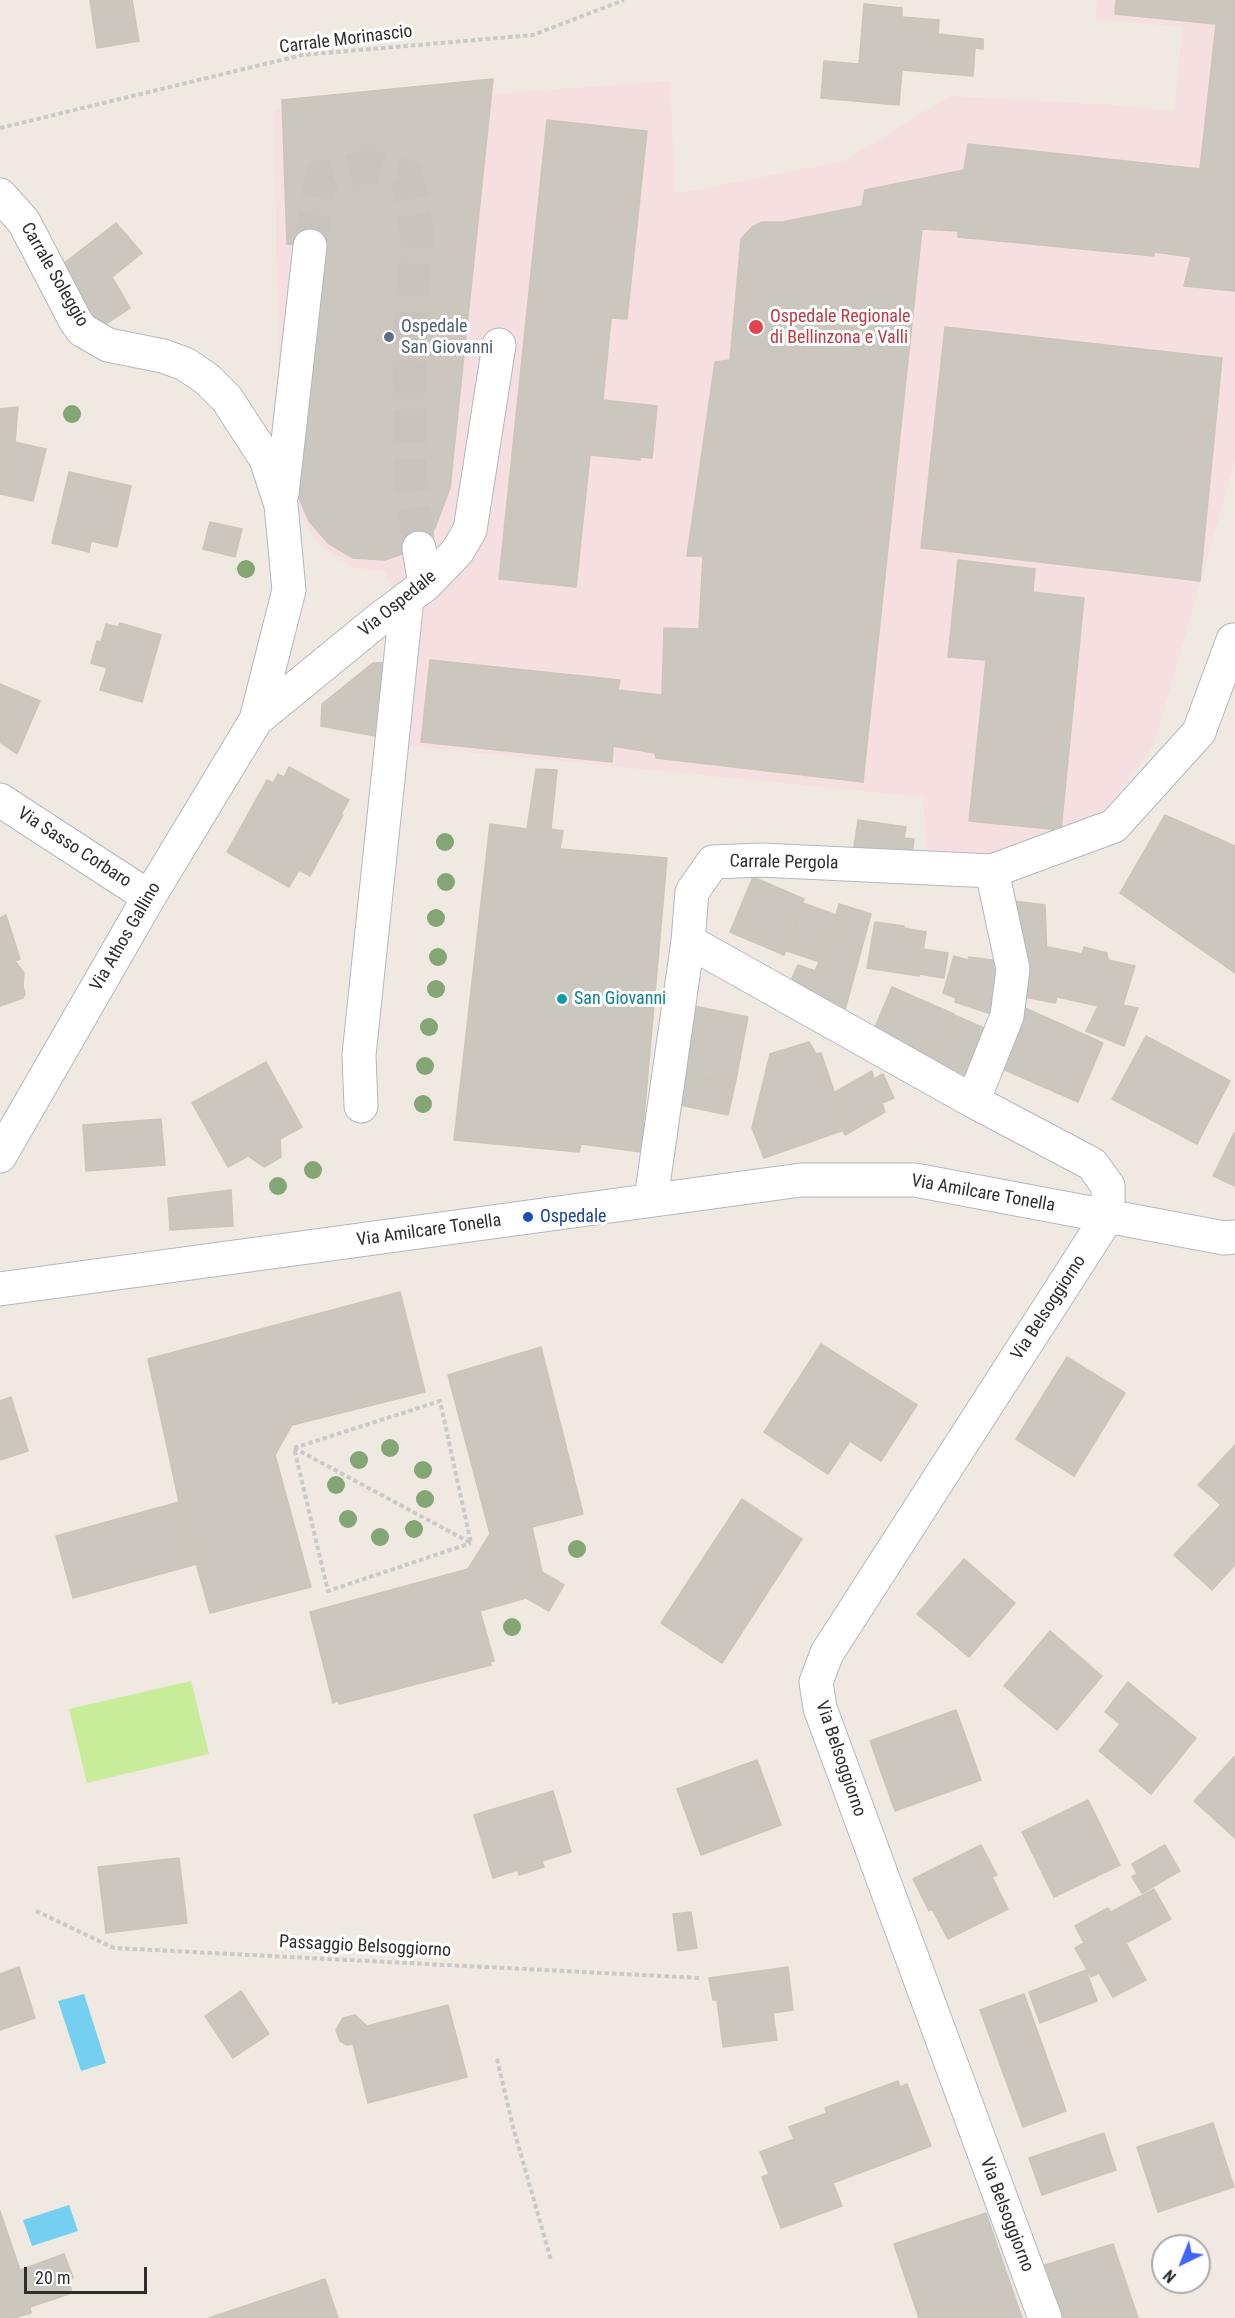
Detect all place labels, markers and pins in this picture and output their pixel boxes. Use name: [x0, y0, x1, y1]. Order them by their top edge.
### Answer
place label: Ospedale Regionale di Bellinzona e Valli: [770, 306, 911, 348]
place label: Ospedale San Giovanni: [401, 316, 493, 358]
marker: Ospedale Regionale di Bellinzona e Valli: [747, 318, 765, 336]
marker: Ospedale San Giovanni: [382, 330, 396, 344]
place label: San Giovanni: [574, 988, 666, 1010]
marker: San Giovanni: [555, 992, 569, 1006]
place label: Ospedale: [540, 1206, 606, 1228]
marker: Ospedale: [521, 1210, 535, 1224]

